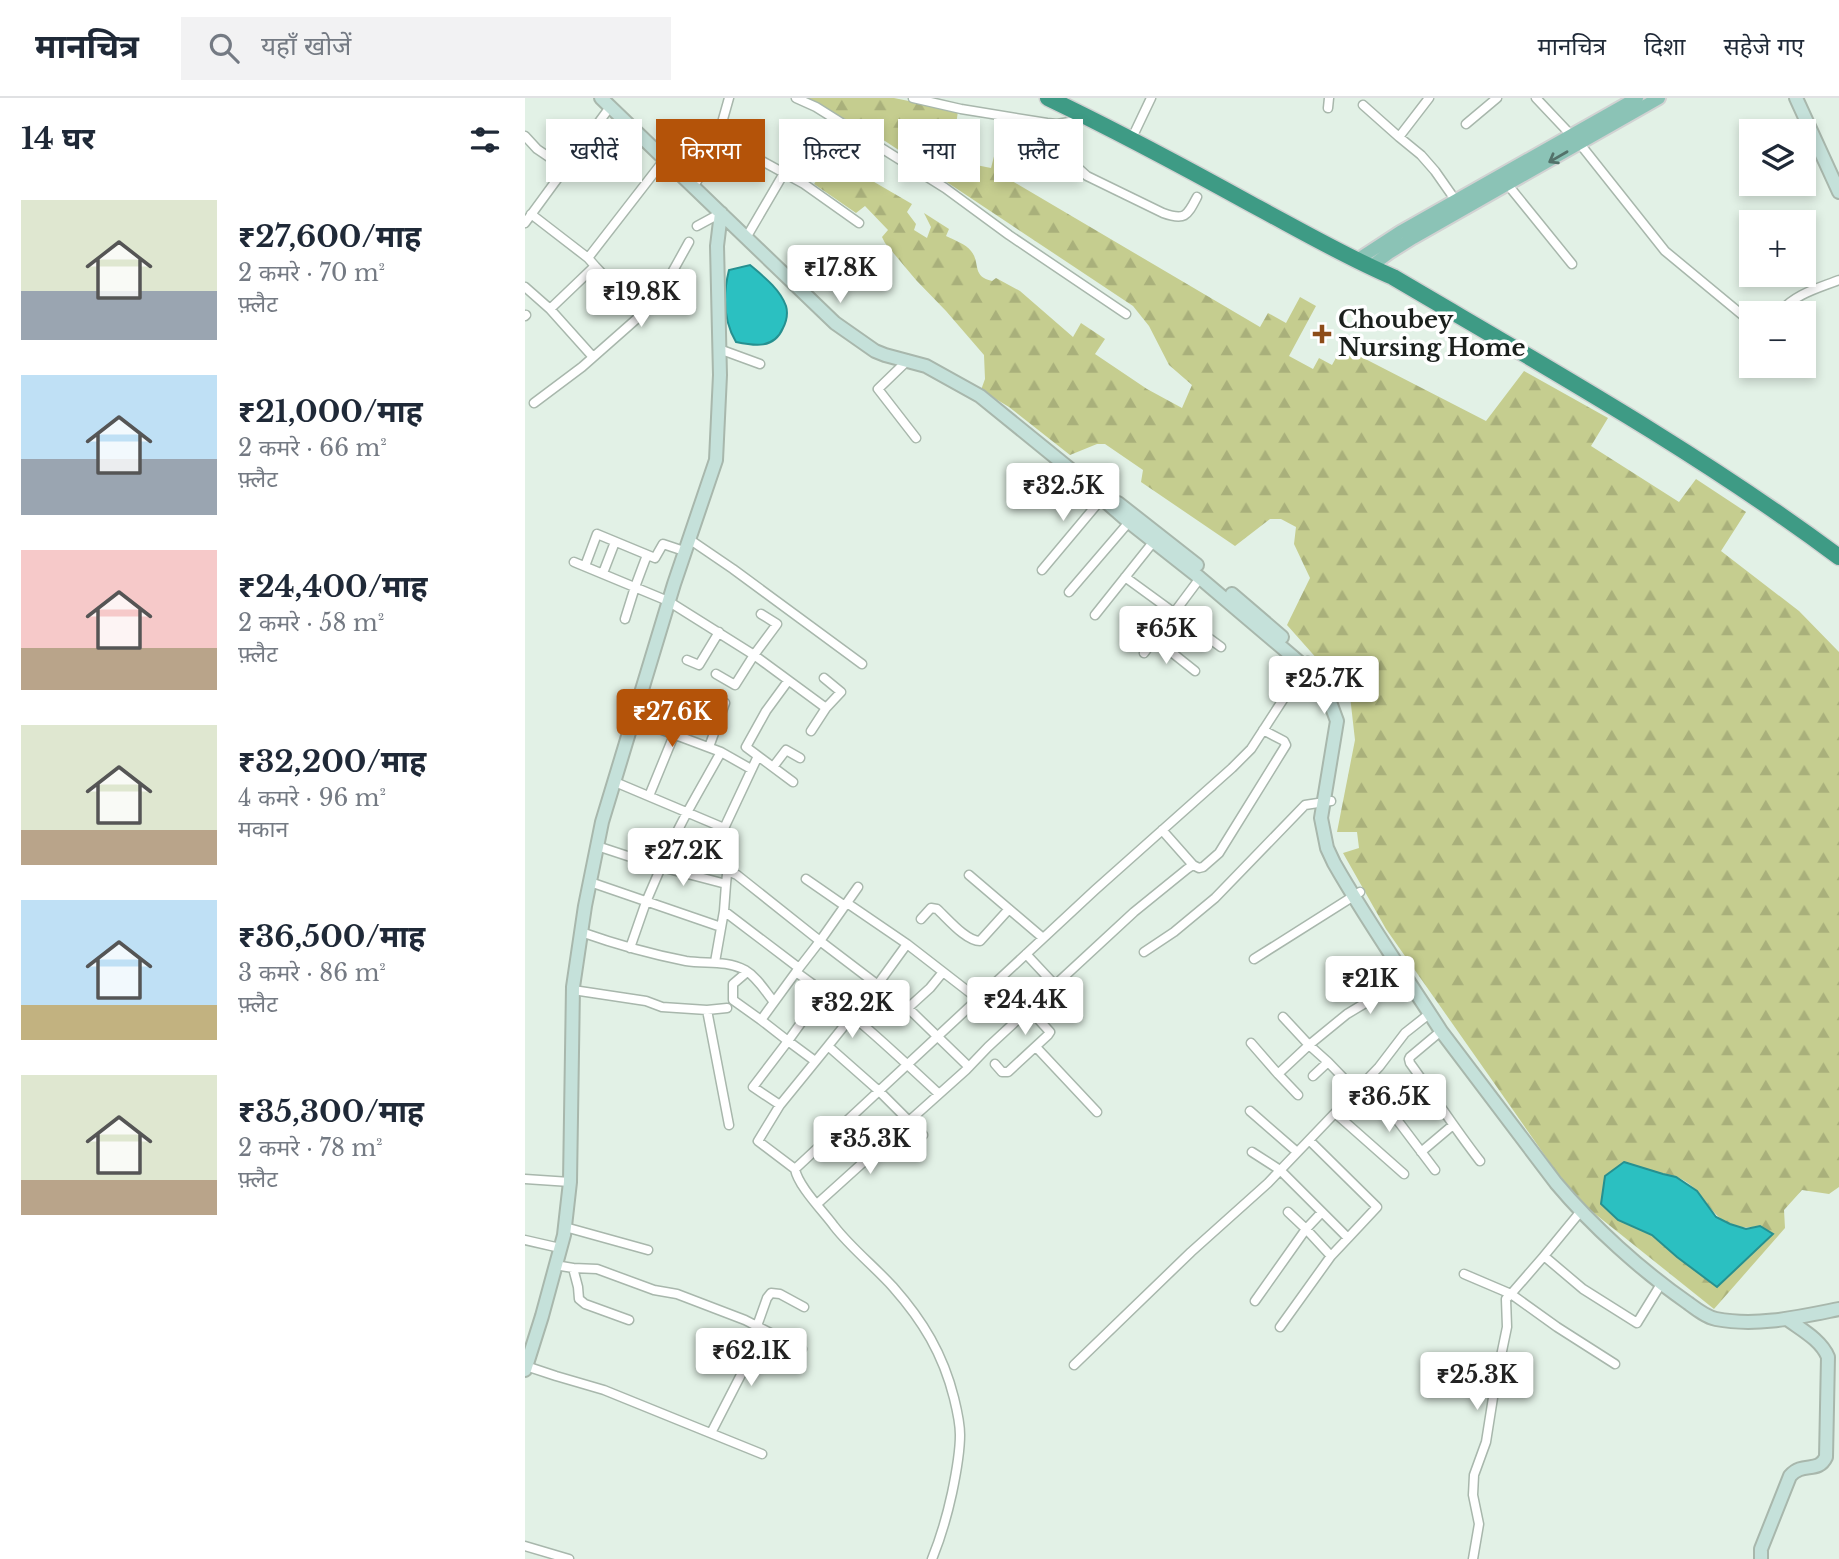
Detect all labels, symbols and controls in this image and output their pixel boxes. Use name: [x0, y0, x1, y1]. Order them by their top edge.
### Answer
search box: [181, 17, 671, 80]
text: मानचित्र: [35, 26, 139, 67]
icon: search: [205, 29, 243, 67]
text: यहाँ खोजें: [261, 30, 351, 62]
text: मानचित्र: [1537, 32, 1606, 61]
text: दिशा: [1644, 32, 1686, 61]
text: सहेजे गए: [1724, 32, 1804, 61]
chip: खरीदें: [546, 119, 642, 182]
chip: किराया: [656, 119, 765, 182]
chip: फ़िल्टर: [779, 119, 884, 182]
chip: नया: [898, 119, 980, 182]
chip: फ़्लैट: [994, 119, 1083, 182]
map controls: [1739, 119, 1816, 378]
button: layers: [1739, 119, 1816, 196]
text: 14 घर: [21, 120, 95, 157]
icon: filters: [466, 121, 504, 159]
one-way arrow: [1548, 150, 1568, 164]
button: +: [1739, 210, 1816, 287]
text: ₹27,600/माह: [238, 218, 421, 255]
icon: home: [77, 228, 161, 312]
pin: ₹17.8K: [783, 246, 897, 305]
text: ₹17.8K: [803, 254, 877, 282]
text: 2 कमरे · 70 m²: [238, 259, 385, 287]
pin: ₹19.8K: [584, 270, 698, 329]
text: ₹19.8K: [602, 278, 680, 306]
text: फ़्लैट: [238, 290, 278, 318]
button: −: [1739, 301, 1816, 378]
place label: Choubey Nursing Home: [1338, 305, 1526, 362]
marker: Choubey Nursing Home: [1312, 324, 1332, 344]
text: ₹21,000/माह: [238, 393, 423, 430]
icon: home: [77, 403, 161, 487]
text: 2 कमरे · 66 m²: [238, 434, 387, 462]
pin: ₹32.5K: [1006, 464, 1120, 523]
text: फ़्लैट: [238, 465, 278, 493]
text: ₹32.5K: [1022, 472, 1104, 500]
text: ₹24,400/माह: [238, 568, 427, 605]
icon: home: [77, 578, 161, 662]
pin: ₹65K: [1125, 606, 1207, 666]
text: 2 कमरे · 58 m²: [238, 609, 384, 637]
text: ₹65K: [1135, 615, 1197, 643]
text: फ़्लैट: [238, 640, 278, 668]
pin: ₹25.7K: [1267, 656, 1381, 716]
text: ₹25.7K: [1285, 665, 1363, 693]
pin: ₹27.6K: [615, 690, 729, 749]
text: ₹27.6K: [633, 698, 711, 726]
text: ₹32,200/माह: [238, 743, 426, 780]
icon: home: [77, 753, 161, 837]
text: 4 कमरे · 96 m²: [238, 784, 386, 812]
text: मकान: [238, 815, 288, 843]
pin: ₹27.2K: [626, 828, 740, 888]
text: ₹27.2K: [644, 837, 722, 865]
text: ₹36,500/माह: [238, 918, 425, 955]
icon: home: [77, 928, 161, 1012]
pin: ₹21K: [1329, 956, 1411, 1016]
text: 3 कमरे · 86 m²: [238, 959, 386, 987]
text: ₹21K: [1341, 965, 1399, 993]
pin: ₹24.4K: [968, 978, 1082, 1037]
pin: ₹32.2K: [795, 981, 909, 1040]
text: ₹24.4K: [983, 986, 1067, 1014]
text: ₹32.2K: [811, 989, 893, 1017]
text: फ़्लैट: [238, 990, 278, 1018]
pin: ₹36.5K: [1332, 1074, 1446, 1134]
text: ₹36.5K: [1348, 1083, 1430, 1111]
text: ₹35,300/माह: [238, 1093, 424, 1130]
icon: home: [77, 1103, 161, 1187]
pin: ₹35.3K: [813, 1116, 927, 1176]
text: ₹35.3K: [829, 1125, 911, 1153]
text: 2 कमरे · 78 m²: [238, 1134, 383, 1162]
text: फ़्लैट: [238, 1165, 278, 1193]
pin: ₹62.1K: [694, 1328, 808, 1388]
text: ₹62.1K: [712, 1337, 790, 1365]
pin: ₹25.3K: [1420, 1352, 1534, 1412]
text: ₹25.3K: [1436, 1361, 1518, 1389]

